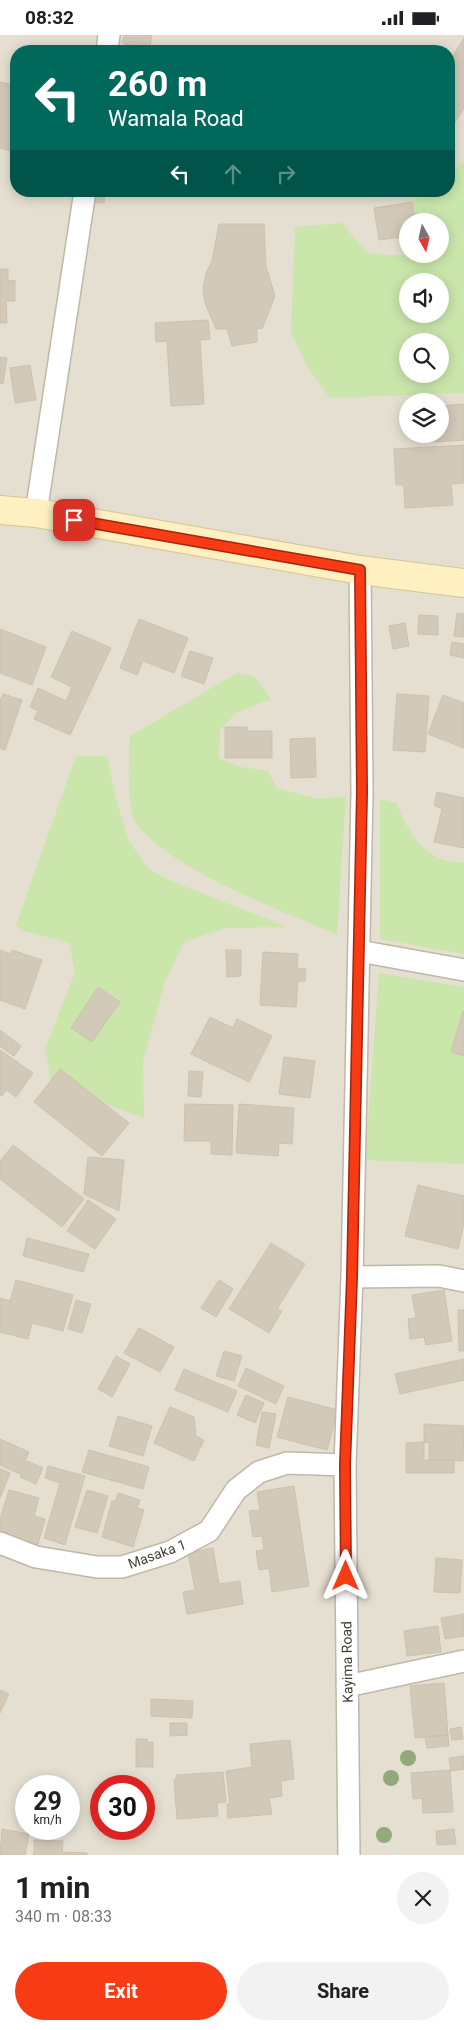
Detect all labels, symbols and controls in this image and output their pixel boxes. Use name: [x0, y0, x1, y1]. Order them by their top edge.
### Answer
text: 08:32: [25, 6, 74, 29]
text: 260 m: [108, 64, 207, 105]
icon: left: [25, 65, 90, 130]
text: Wamala Road: [108, 106, 244, 131]
icon: left: [166, 160, 194, 188]
icon: ahead: [219, 160, 247, 188]
icon: right: [272, 160, 300, 188]
north arrow: [399, 213, 449, 263]
map controls: [399, 213, 449, 443]
button: sound: [399, 273, 449, 323]
button: search: [399, 333, 449, 383]
button: layers: [399, 393, 449, 443]
pin: [53, 499, 95, 541]
icon: arrive: [60, 506, 88, 534]
street label: Masaka 1: [126, 1536, 188, 1572]
position arrow: [319, 1549, 371, 1601]
street label: Kayima Road: [338, 1621, 356, 1703]
speed limit sign: 30: [90, 1775, 155, 1840]
text: 29: [33, 1787, 62, 1816]
text: km/h: [33, 1813, 62, 1827]
text: 1 min: [15, 1870, 90, 1905]
button: close: [397, 1872, 449, 1924]
text: 340 m · 08:33: [15, 1907, 112, 1926]
button: Exit: [15, 1962, 227, 2020]
button: Share: [237, 1962, 449, 2020]

